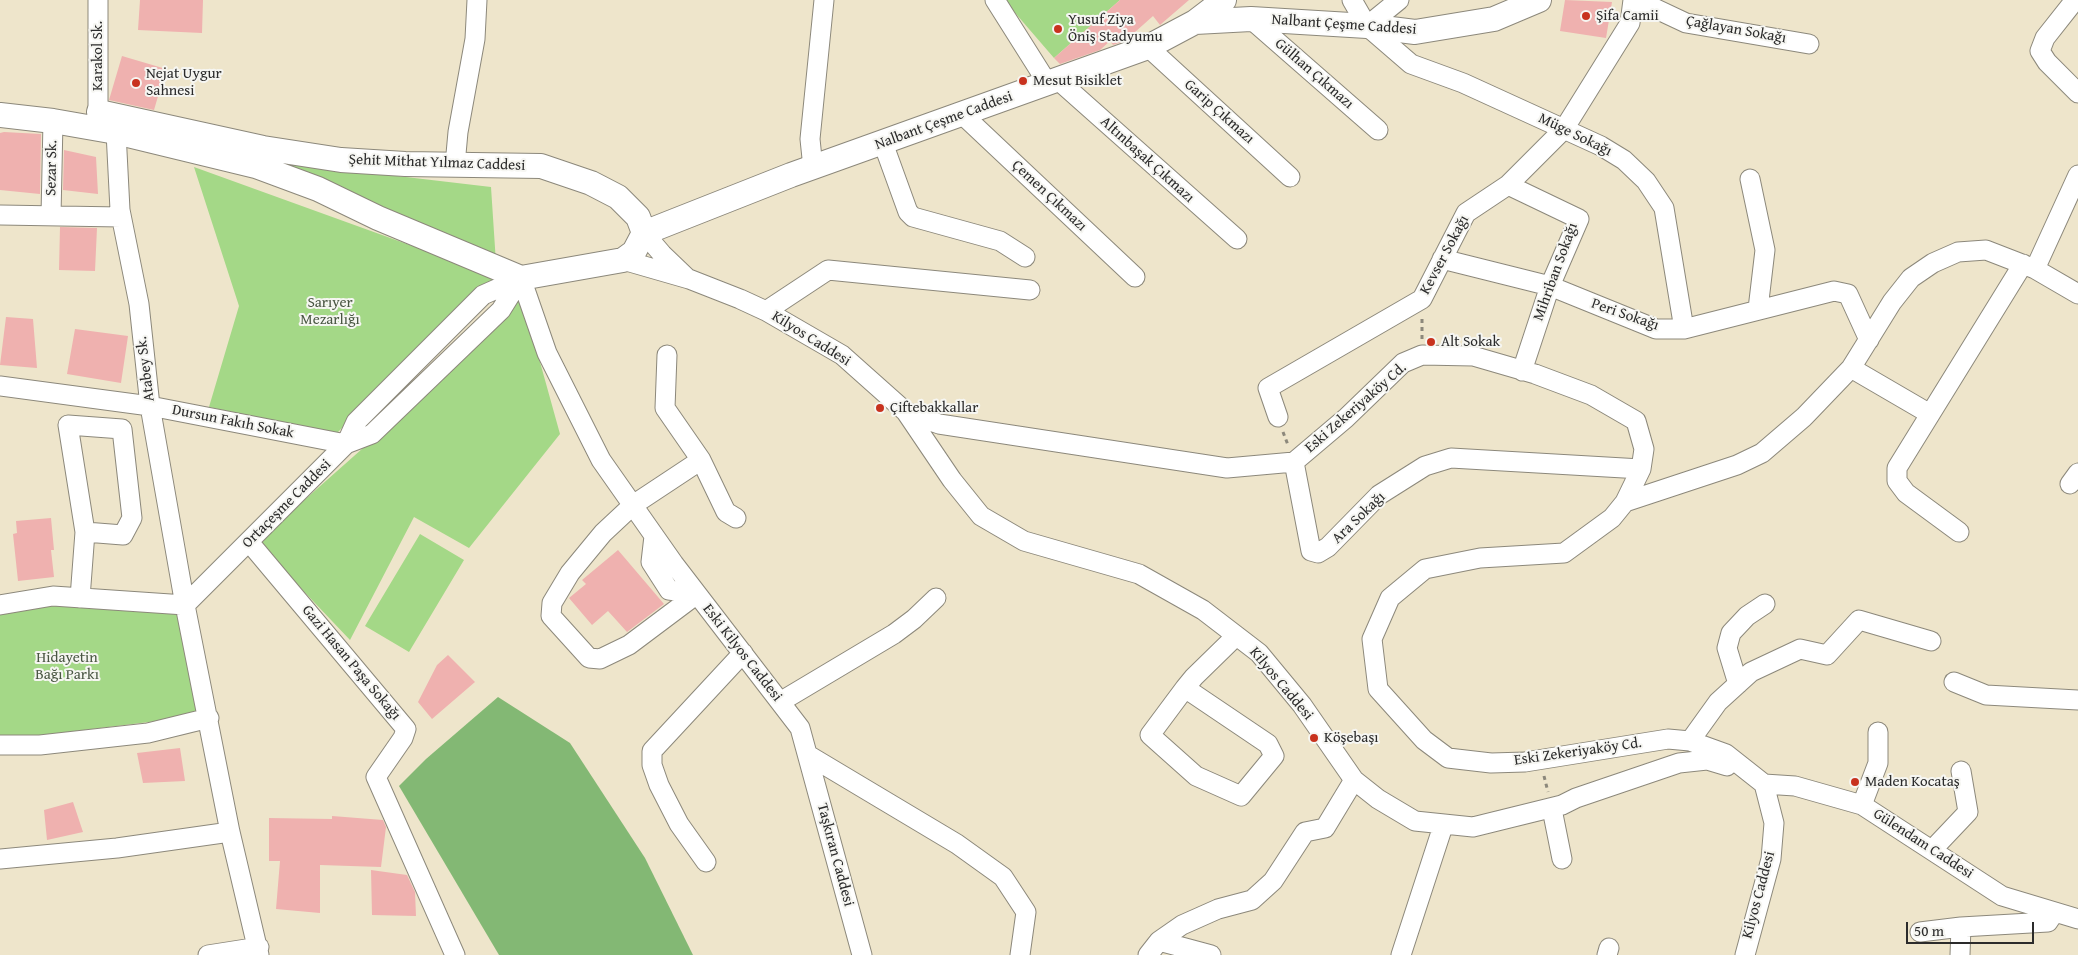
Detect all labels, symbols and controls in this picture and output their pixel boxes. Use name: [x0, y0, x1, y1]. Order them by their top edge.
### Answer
place label: Şifa Camii: [1596, 7, 1659, 25]
marker: Şifa Camii: [1580, 10, 1592, 22]
place label: Yusuf Ziya Öniş Stadyumu: [1068, 11, 1163, 46]
street label: Nalbant Çeşme Caddesi: [1271, 11, 1417, 39]
street label: Çağlayan Sokağı: [1684, 12, 1788, 48]
street label: Karakol Sk.: [89, 21, 107, 91]
marker: Yusuf Ziya Öniş Stadyumu: [1052, 23, 1064, 35]
street label: Gülhan Çıkmazı: [1271, 35, 1357, 113]
place label: Nejat Uygur Sahnesi: [146, 65, 222, 100]
place label: Mesut Bisiklet: [1033, 72, 1122, 90]
marker: Mesut Bisiklet: [1017, 75, 1029, 87]
street label: Garip Çıkmazı: [1180, 76, 1258, 148]
marker: Nejat Uygur Sahnesi: [130, 77, 142, 89]
street label: Nalbant Çeşme Caddesi: [873, 88, 1015, 154]
street label: Müge Sokağı: [1535, 109, 1615, 161]
street label: Altınbaşak Çıkmazı: [1096, 113, 1198, 207]
street label: Sezar Sk.: [43, 140, 61, 196]
street label: Şehit Mithat Yılmaz Caddesi: [348, 151, 526, 175]
street label: Çemen Çıkmazı: [1008, 157, 1090, 235]
street label: Kevser Sokağı: [1417, 212, 1473, 298]
street label: Mihriban Sokağı: [1530, 220, 1582, 324]
park label: Sarıyer Mezarlığı: [300, 294, 360, 329]
street label: Peri Sokağı: [1589, 295, 1661, 335]
street label: Kilyos Caddesi: [768, 308, 854, 370]
place label: Alt Sokak: [1441, 333, 1500, 351]
street label: Atabey Sk.: [133, 335, 159, 403]
marker: Alt Sokak: [1425, 336, 1437, 348]
street label: Eski Zekeriyaköy Cd.: [1302, 359, 1410, 457]
place label: Çiftebakkallar: [890, 399, 978, 417]
street label: Dursun Fakıh Sokak: [170, 401, 296, 443]
marker: Çiftebakkallar: [874, 402, 886, 414]
street label: Ortaçeşme Caddesi: [239, 456, 335, 552]
street label: Ara Sokağı: [1329, 488, 1389, 548]
street label: Eski Kilyos Caddesi: [698, 601, 786, 705]
street label: Gazi Hasan Paşa Sokağı: [298, 602, 404, 724]
street label: Kilyos Caddesi: [1245, 644, 1317, 724]
park label: Hidayetin Bağı Parkı: [35, 649, 99, 684]
place label: Köşebaşı: [1324, 729, 1379, 747]
marker: Köşebaşı: [1308, 732, 1320, 744]
street label: Eski Zekeriyaköy Cd.: [1513, 734, 1643, 770]
place label: Maden Kocataş: [1865, 773, 1960, 791]
marker: Maden Kocataş: [1849, 776, 1861, 788]
street label: Taşkıran Caddesi: [813, 801, 857, 909]
street label: Gülendam Caddesi: [1870, 805, 1976, 883]
street label: Kilyos Caddesi: [1739, 849, 1779, 941]
scale bar: [1908, 912, 2036, 944]
text: 50 m: [1914, 920, 1944, 941]

